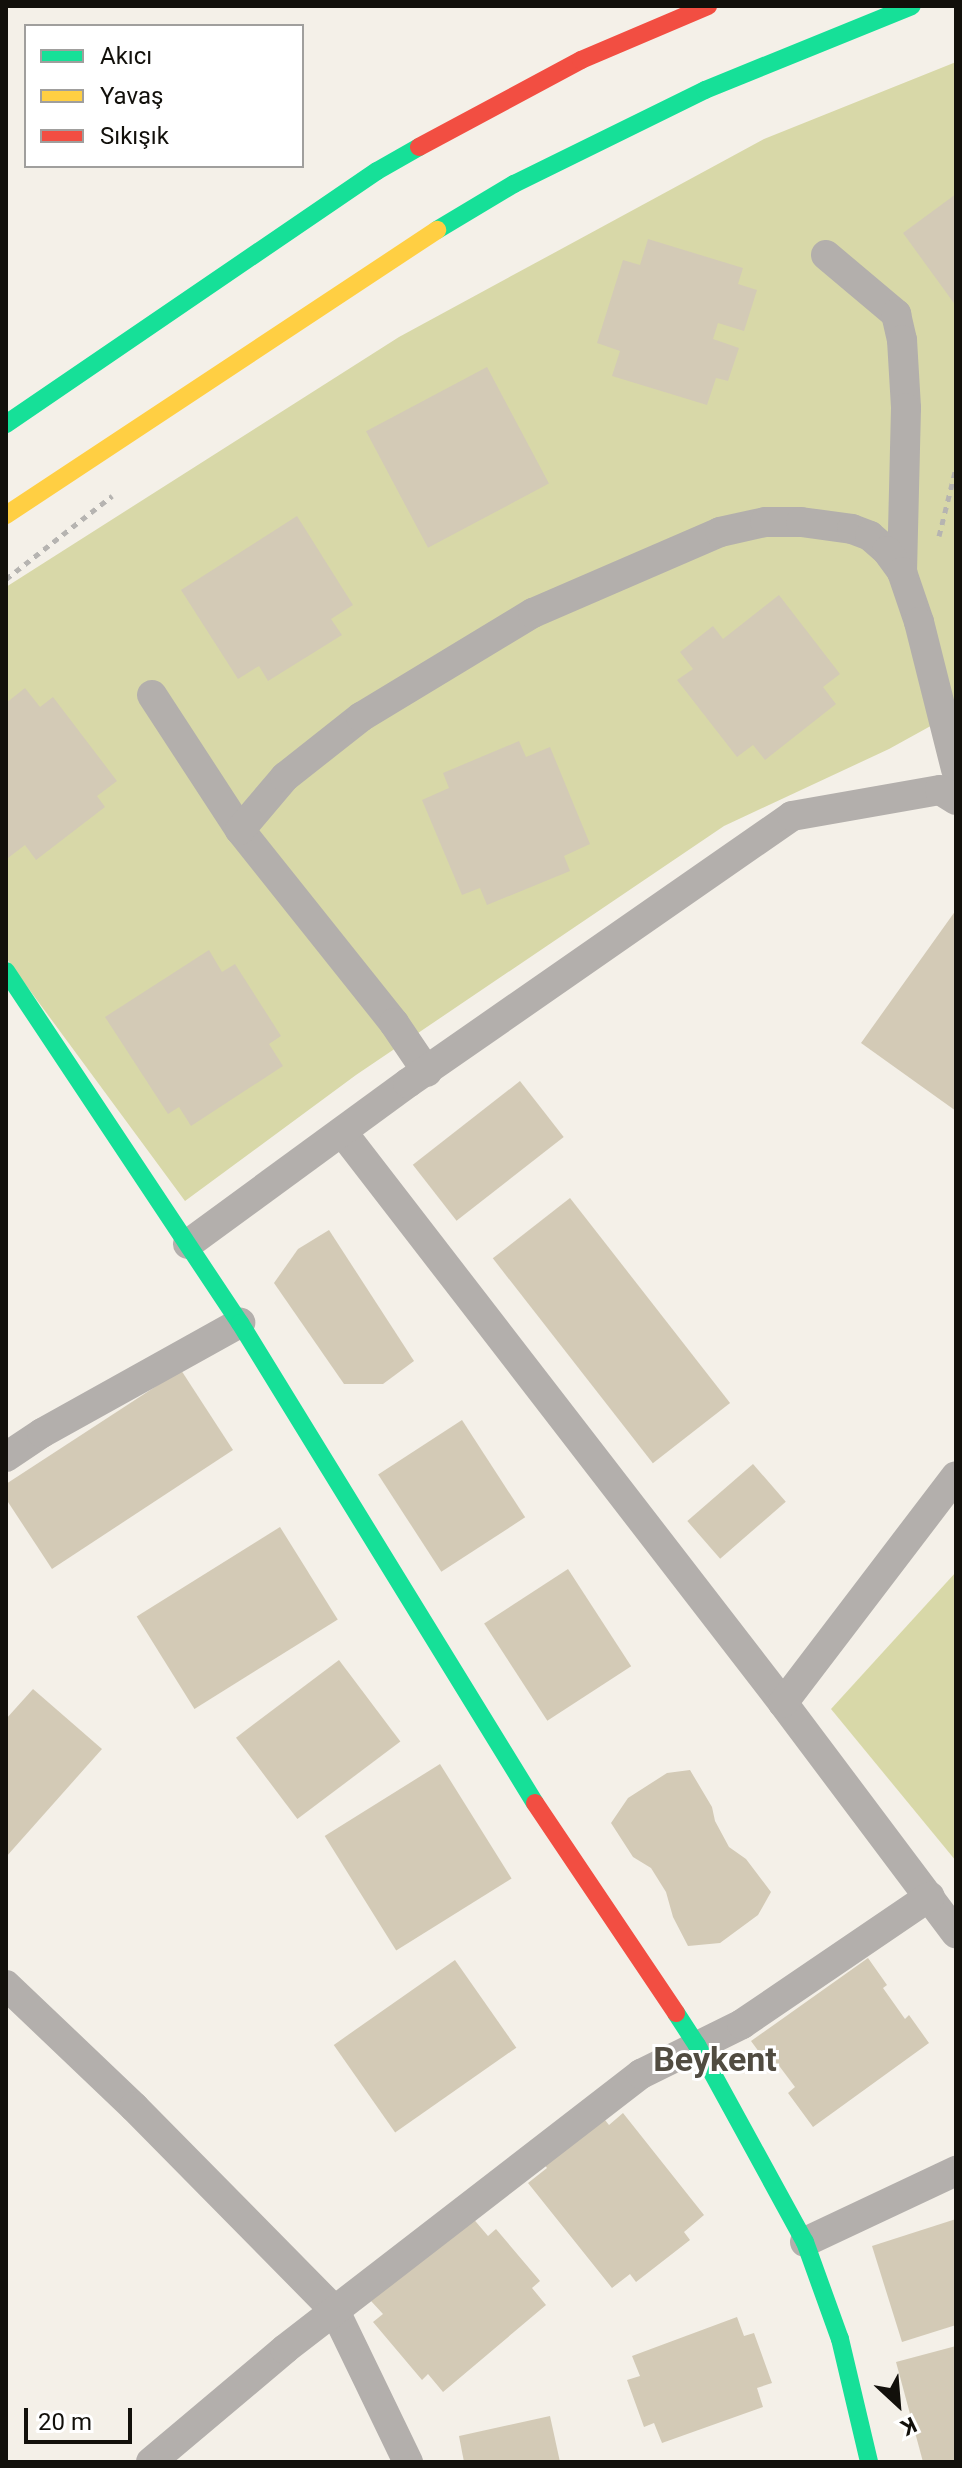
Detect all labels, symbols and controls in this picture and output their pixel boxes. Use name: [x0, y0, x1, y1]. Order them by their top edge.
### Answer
legend: [24, 24, 304, 168]
text: Akıcı: [100, 42, 152, 70]
text: Yavaş: [100, 82, 163, 110]
text: Sıkışık: [100, 122, 169, 150]
district label: Beykent: [653, 2040, 777, 2080]
north arrow: [858, 2364, 938, 2444]
scale bar: [28, 2392, 136, 2442]
text: 20 m: [38, 2408, 92, 2436]
text: K: [897, 2412, 921, 2440]

